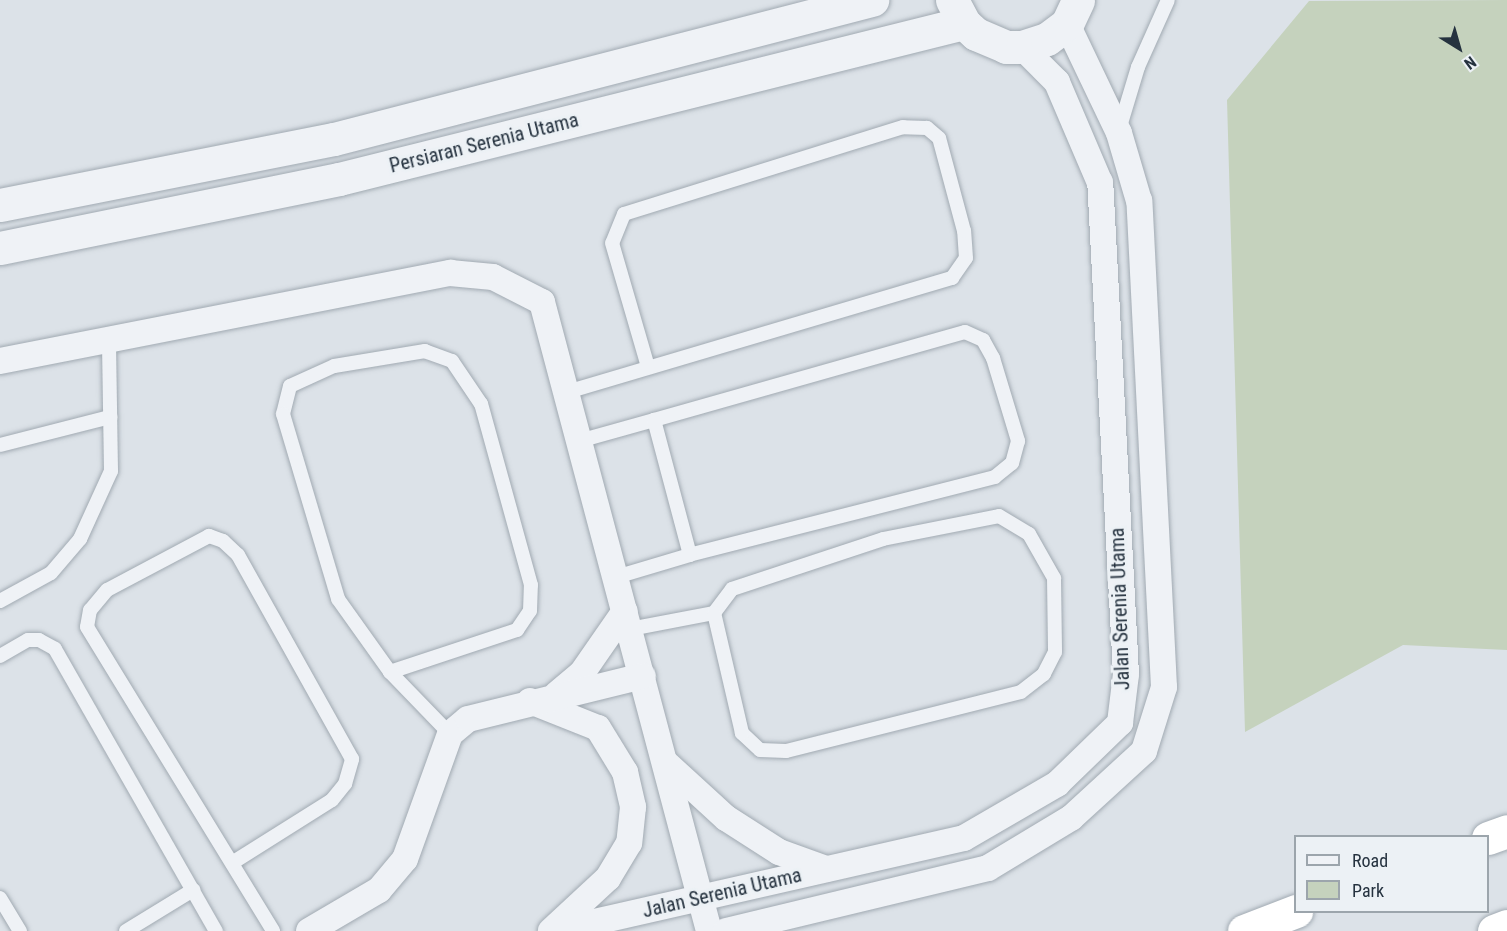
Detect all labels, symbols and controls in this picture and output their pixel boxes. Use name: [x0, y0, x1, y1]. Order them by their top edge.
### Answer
north arrow: [1429, 18, 1489, 78]
text: N: [1461, 52, 1480, 73]
street label: Persiaran Serenia Utama: [387, 108, 581, 178]
street label: Jalan Serenia Utama: [1105, 527, 1135, 691]
legend: [1294, 835, 1489, 913]
text: Road: [1352, 850, 1388, 871]
street label: Jalan Serenia Utama: [640, 863, 804, 923]
text: Park: [1352, 880, 1384, 901]

